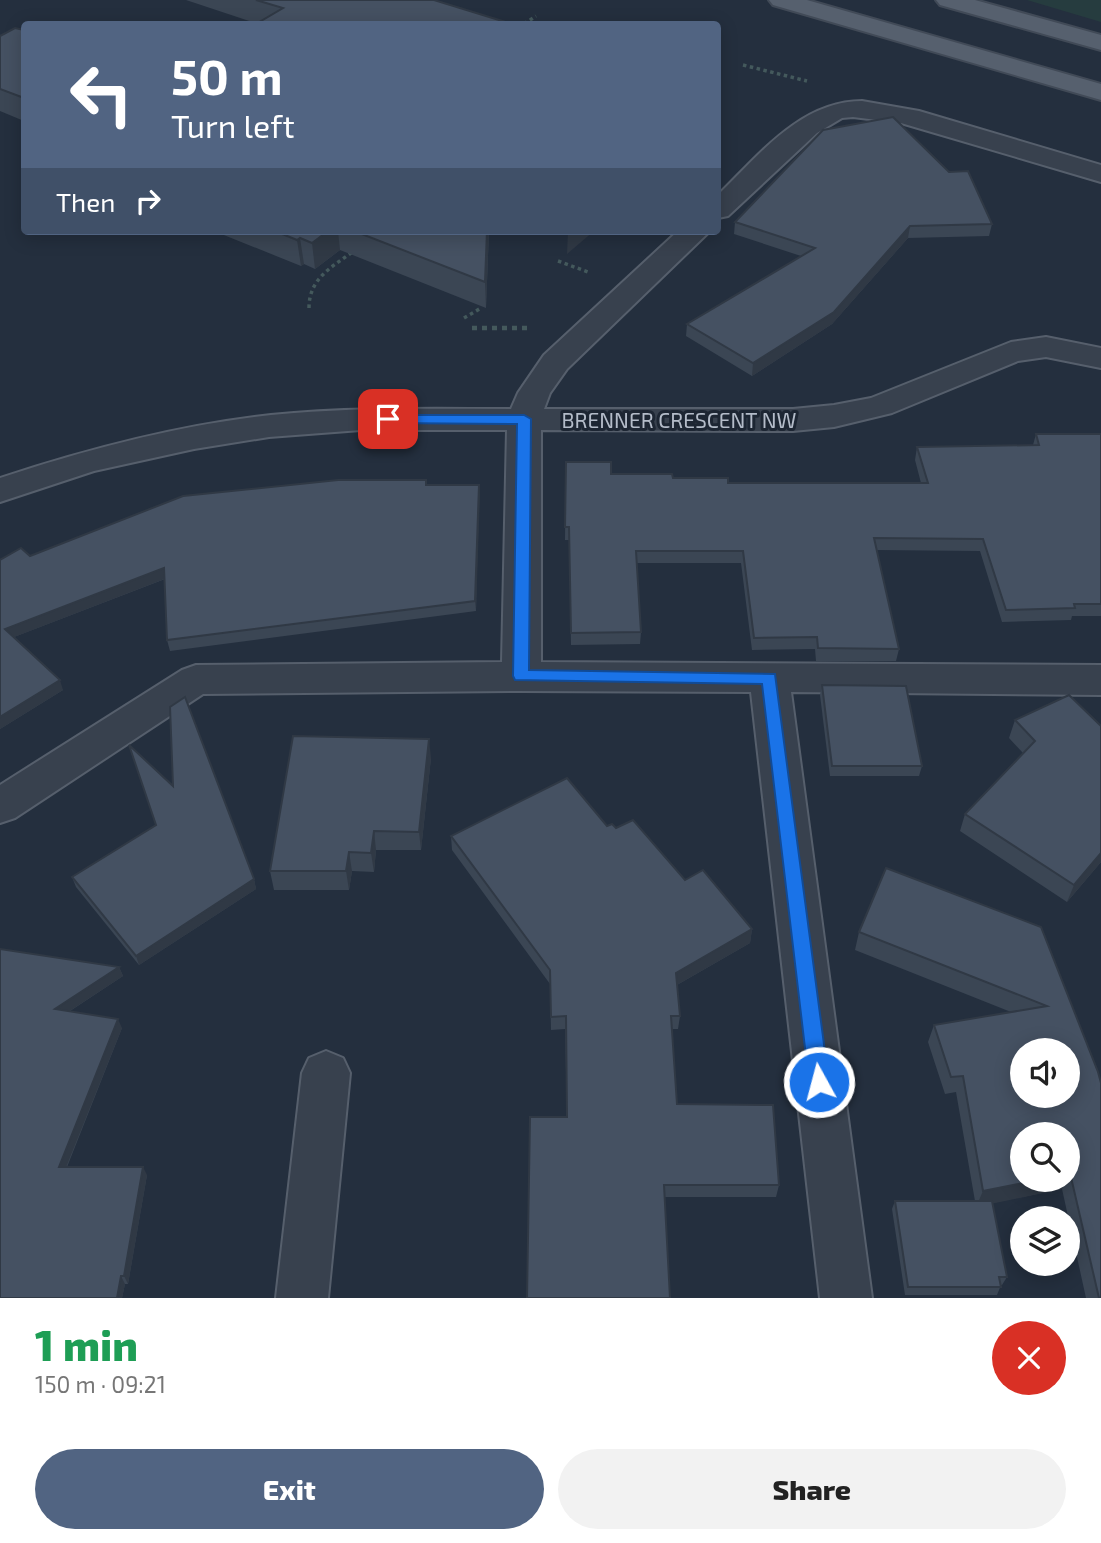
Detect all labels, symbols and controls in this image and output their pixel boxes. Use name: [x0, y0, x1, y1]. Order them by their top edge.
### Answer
text: 50 m: [171, 46, 283, 105]
icon: left: [56, 49, 147, 140]
text: Turn left: [171, 106, 295, 144]
icon: right: [129, 182, 167, 220]
text: Then: [56, 186, 115, 217]
pin: [358, 389, 418, 449]
icon: arrive: [369, 400, 407, 438]
street label: BRENNER CRESCENT NW: [562, 407, 797, 432]
map controls: [1010, 1038, 1080, 1276]
button: sound: [1010, 1038, 1080, 1108]
position arrow: [782, 1045, 856, 1119]
button: search: [1010, 1122, 1080, 1192]
button: layers: [1010, 1206, 1080, 1276]
text: 1 min: [35, 1319, 138, 1369]
button: close: [992, 1321, 1066, 1395]
text: 150 m · 09:21: [35, 1370, 166, 1398]
button: Exit: [35, 1449, 544, 1529]
button: Share: [558, 1449, 1066, 1529]

